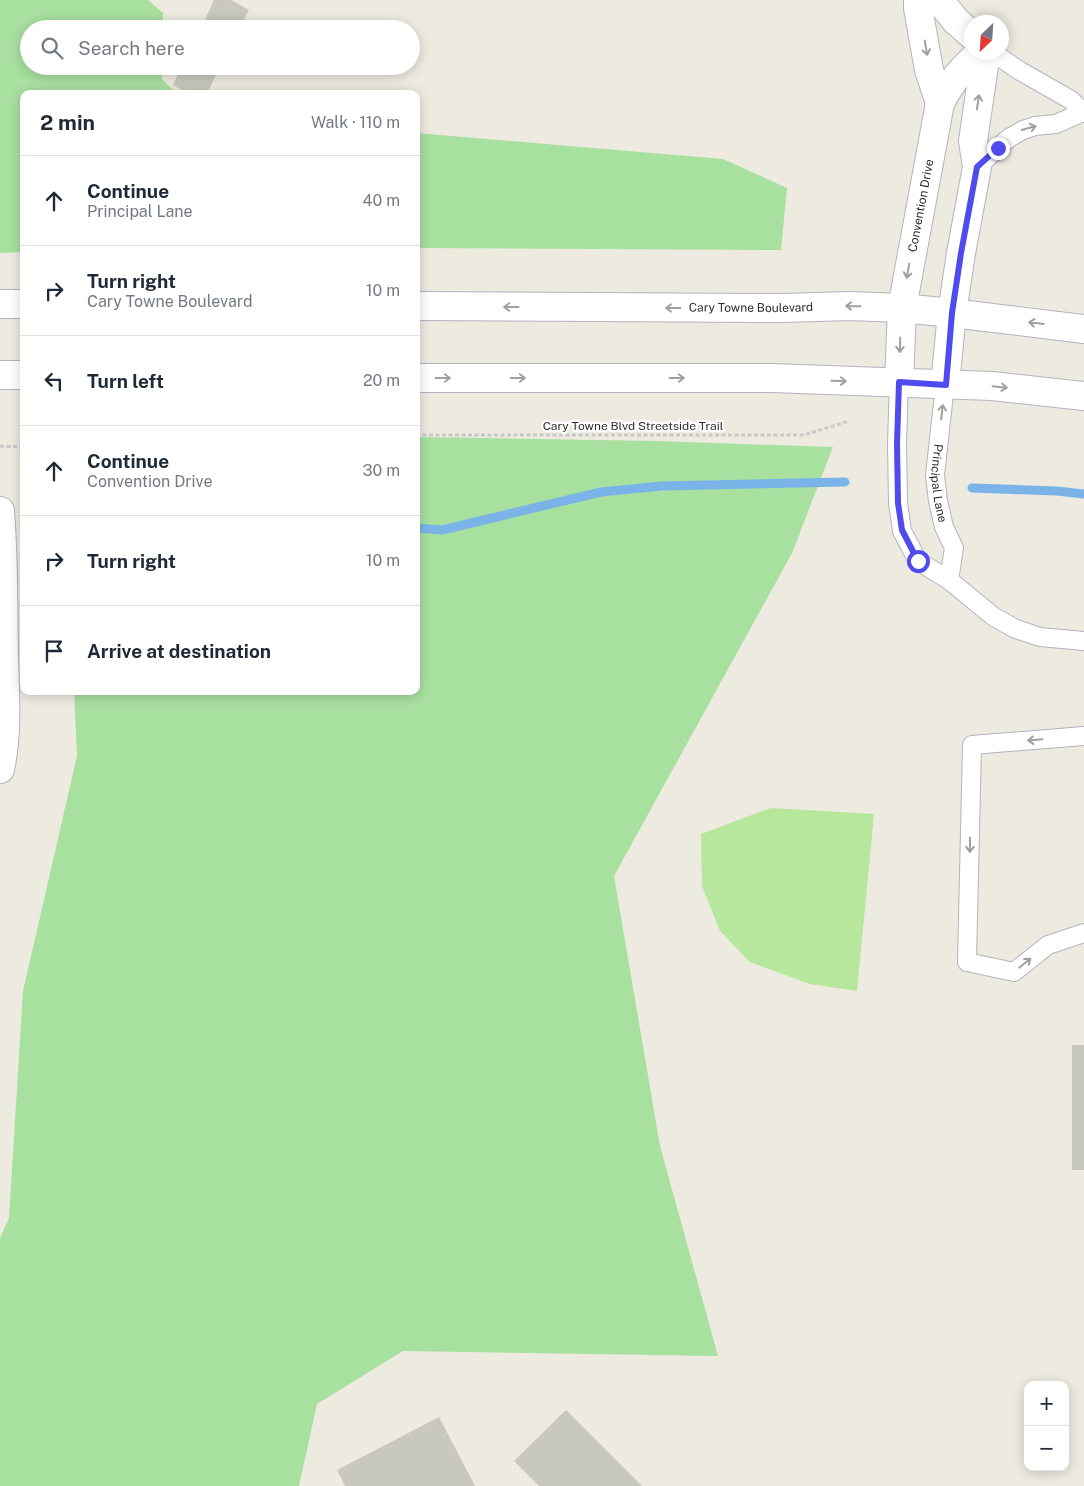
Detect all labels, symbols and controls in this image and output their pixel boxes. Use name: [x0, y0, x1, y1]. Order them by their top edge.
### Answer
north arrow: [964, 15, 1009, 60]
search box: [20, 20, 420, 75]
icon: search: [38, 34, 66, 62]
text: Search here: [78, 37, 185, 59]
one-way arrow: [921, 40, 931, 56]
one-way arrow: [974, 94, 984, 110]
text: 2 min: [40, 110, 95, 135]
text: Walk · 110 m: [311, 113, 400, 132]
one-way arrow: [1021, 123, 1037, 133]
route end: [987, 137, 1010, 160]
street label: Convention Drive: [905, 158, 936, 253]
text: Continue: [87, 180, 169, 202]
icon: ahead: [40, 187, 68, 215]
text: 40 m: [362, 191, 400, 210]
text: Principal Lane: [87, 202, 193, 221]
one-way arrow: [903, 263, 913, 279]
text: Turn right: [87, 270, 176, 292]
icon: right: [40, 277, 68, 305]
text: 10 m: [366, 281, 400, 300]
text: Cary Towne Boulevard: [87, 292, 252, 311]
street label: Cary Towne Boulevard: [689, 300, 813, 315]
one-way arrow: [845, 301, 862, 311]
one-way arrow: [503, 302, 519, 312]
one-way arrow: [665, 303, 682, 313]
one-way arrow: [1028, 318, 1044, 328]
one-way arrow: [896, 337, 905, 353]
icon: left: [40, 367, 68, 395]
text: Turn left: [87, 370, 164, 392]
text: 20 m: [363, 371, 400, 390]
one-way arrow: [434, 373, 451, 383]
one-way arrow: [510, 373, 526, 383]
one-way arrow: [668, 373, 684, 383]
one-way arrow: [831, 376, 847, 385]
one-way arrow: [992, 382, 1008, 392]
one-way arrow: [937, 405, 947, 421]
street label: Cary Towne Blvd Streetside Trail: [543, 419, 724, 433]
street label: Principal Lane: [928, 443, 950, 524]
text: Continue: [87, 450, 169, 472]
icon: ahead: [40, 457, 68, 485]
text: 30 m: [363, 461, 400, 480]
text: Convention Drive: [87, 472, 213, 491]
icon: right: [40, 547, 68, 575]
text: Turn right: [87, 550, 176, 572]
route start: [907, 550, 930, 573]
text: 10 m: [366, 551, 400, 570]
icon: arrive: [40, 637, 68, 665]
text: Arrive at destination: [87, 640, 271, 662]
one-way arrow: [1028, 735, 1044, 744]
one-way arrow: [965, 836, 975, 852]
one-way arrow: [1018, 958, 1031, 969]
map controls: [1024, 1381, 1069, 1471]
button: +: [1024, 1381, 1069, 1426]
button: −: [1024, 1426, 1069, 1471]

